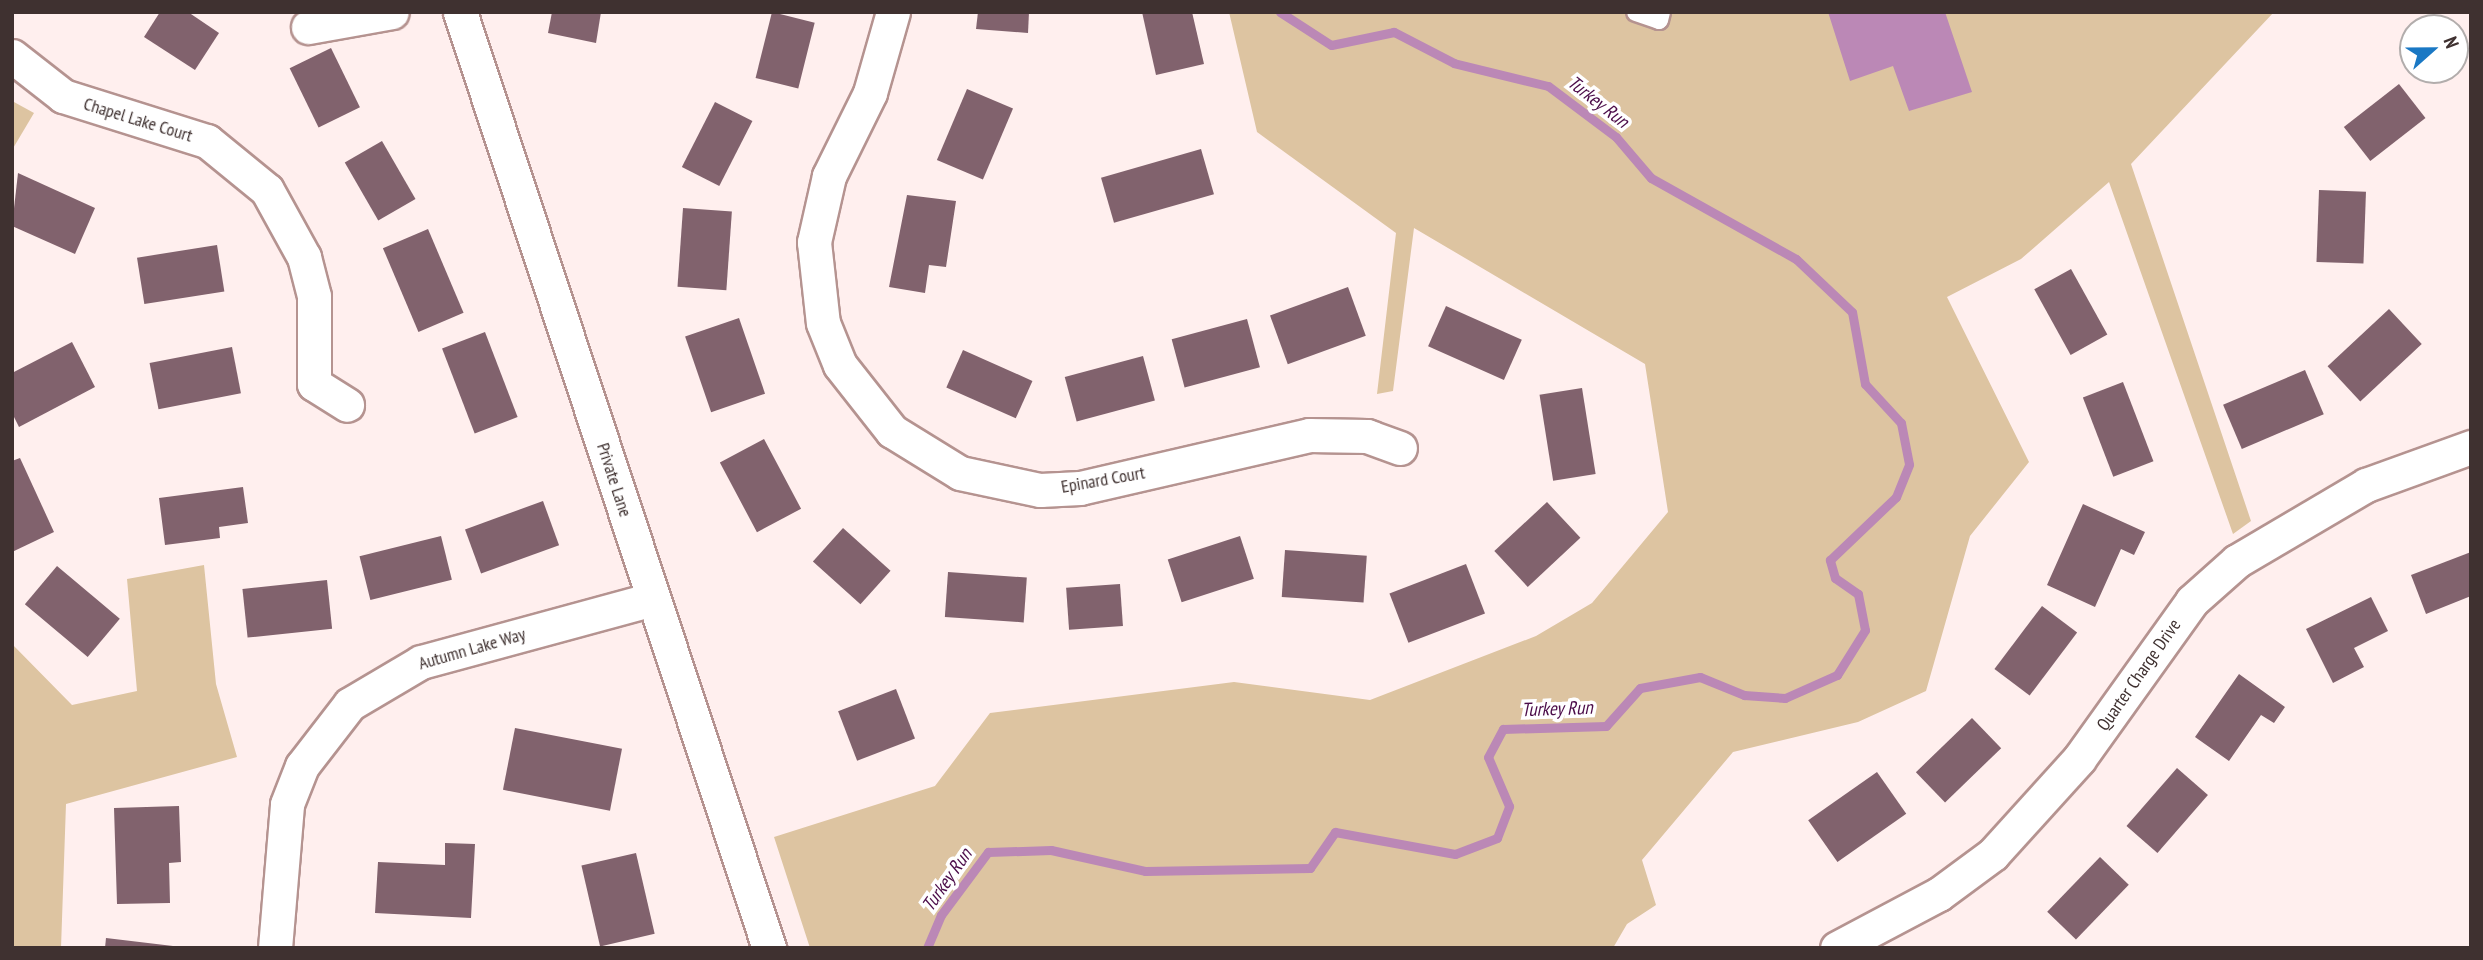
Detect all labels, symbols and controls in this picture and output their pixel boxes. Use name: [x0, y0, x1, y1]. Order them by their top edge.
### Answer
north arrow: [2399, 14, 2469, 84]
text: N: [2439, 33, 2465, 51]
water label: Turkey Run: [1563, 71, 1633, 133]
street label: Chapel Lake Court: [81, 93, 195, 147]
street label: Private Lane: [592, 440, 636, 520]
street label: Epinard Court: [1059, 462, 1147, 498]
street label: Quarter Charge Drive: [2093, 615, 2185, 735]
street label: Autumn Lake Way: [416, 623, 528, 675]
water label: Turkey Run: [1521, 696, 1593, 722]
water label: Turkey Run: [917, 844, 977, 916]

